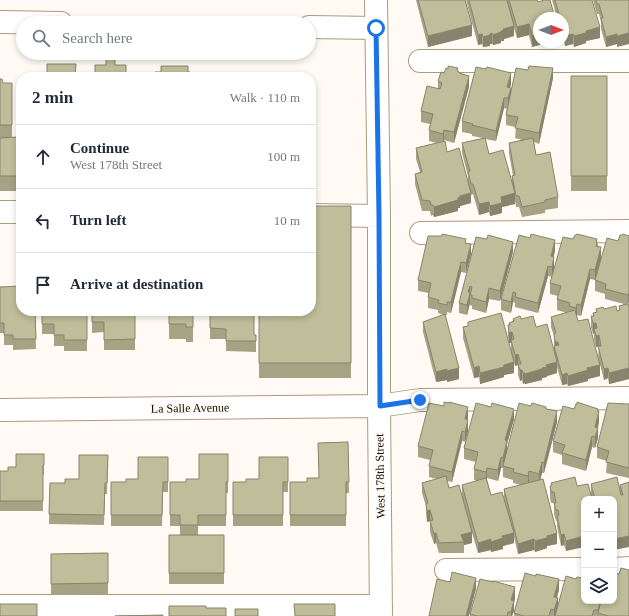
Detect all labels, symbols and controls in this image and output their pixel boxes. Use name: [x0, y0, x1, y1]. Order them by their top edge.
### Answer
north arrow: [533, 12, 569, 48]
search box: [16, 16, 316, 60]
route start: [367, 19, 385, 37]
icon: search: [30, 27, 52, 49]
text: Search here: [62, 30, 132, 46]
text: 2 min: [32, 88, 73, 107]
text: Walk · 110 m: [230, 90, 300, 105]
text: Continue: [70, 140, 129, 156]
icon: ahead: [32, 146, 54, 168]
text: 100 m: [267, 149, 300, 164]
text: West 178th Street: [70, 157, 162, 172]
icon: left: [32, 210, 54, 232]
text: Turn left: [70, 212, 127, 228]
text: 10 m: [274, 213, 300, 228]
icon: arrive: [32, 274, 54, 296]
text: Arrive at destination: [70, 276, 203, 292]
route end: [411, 391, 429, 409]
street label: La Salle Avenue: [151, 400, 229, 416]
street label: West 178th Street: [372, 433, 388, 519]
map controls: [581, 496, 617, 604]
button: +: [581, 496, 617, 532]
button: −: [581, 532, 617, 568]
button: layers: [581, 568, 617, 604]

